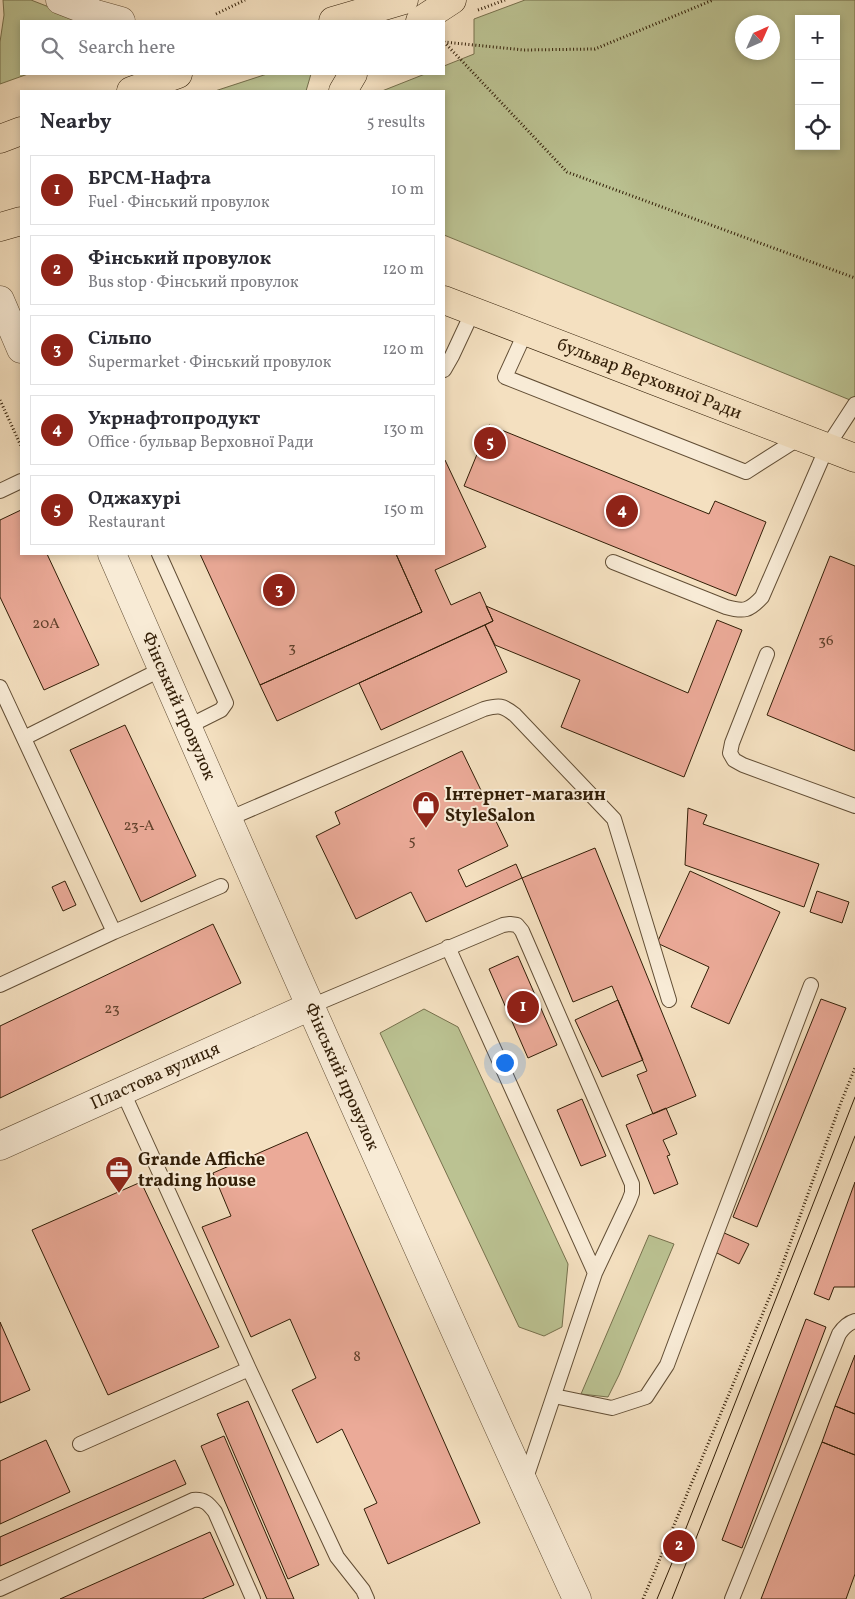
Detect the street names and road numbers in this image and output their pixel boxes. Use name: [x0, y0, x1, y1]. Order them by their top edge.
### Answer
street label: бульвар Верховної Ради: [553, 332, 745, 426]
street label: Фінський провулок: [135, 628, 222, 785]
street label: Фінський провулок: [298, 999, 386, 1155]
street label: Пластова вулиця: [86, 1036, 224, 1116]

